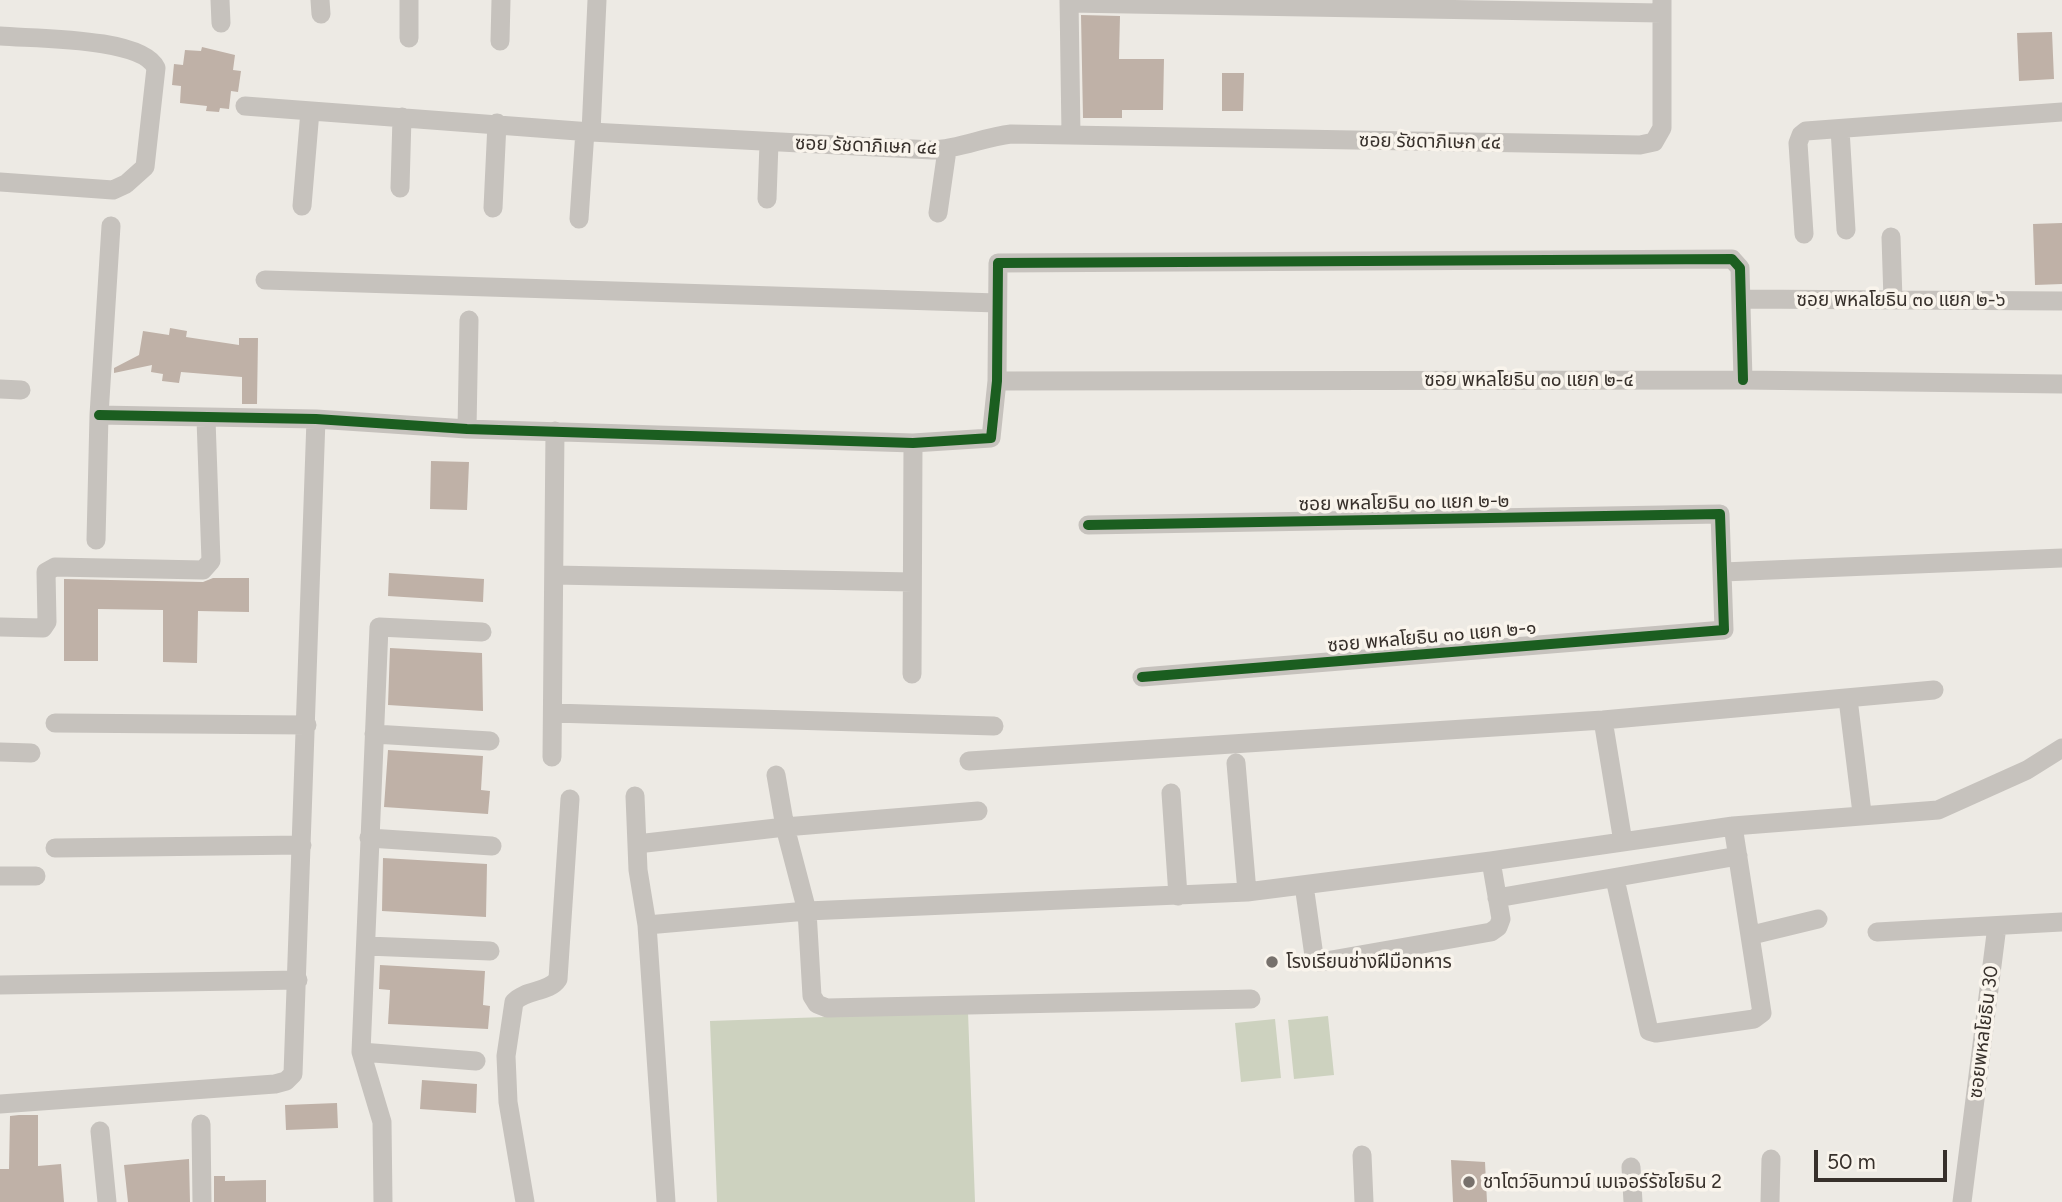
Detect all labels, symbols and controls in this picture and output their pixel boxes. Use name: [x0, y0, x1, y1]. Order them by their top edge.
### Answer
street label: ซอย รัชดาภิเษก ๔๔: [1359, 129, 1501, 155]
street label: ซอย รัชดาภิเษก ๔๔: [795, 132, 937, 160]
street label: ซอย พหลโยธิน ๓๐ แยก ๒-๖: [1796, 289, 2006, 311]
street label: ซอย พหลโยธิน ๓๐ แยก ๒-๔: [1424, 369, 1634, 391]
street label: ซอย พหลโยธิน ๓๐ แยก ๒-๒: [1298, 490, 1510, 516]
street label: ซอย พหลโยธิน ๓๐ แยก ๒-๑: [1327, 617, 1537, 657]
place label: โรงเรียนช่างฝีมือทหาร: [1286, 951, 1452, 973]
marker: โรงเรียนช่างฝีมือทหาร: [1264, 954, 1280, 970]
street label: ซอยพหลโยธิน 30: [1965, 964, 2003, 1100]
scale bar: [1817, 1136, 1950, 1180]
text: 50 m: [1827, 1149, 1876, 1174]
place label: ชาโตว์อินทาวน์ เมเจอร์รัชโยธิน 2: [1483, 1171, 1722, 1193]
marker: ชาโตว์อินทาวน์ เมเจอร์รัชโยธิน 2: [1461, 1174, 1477, 1190]

